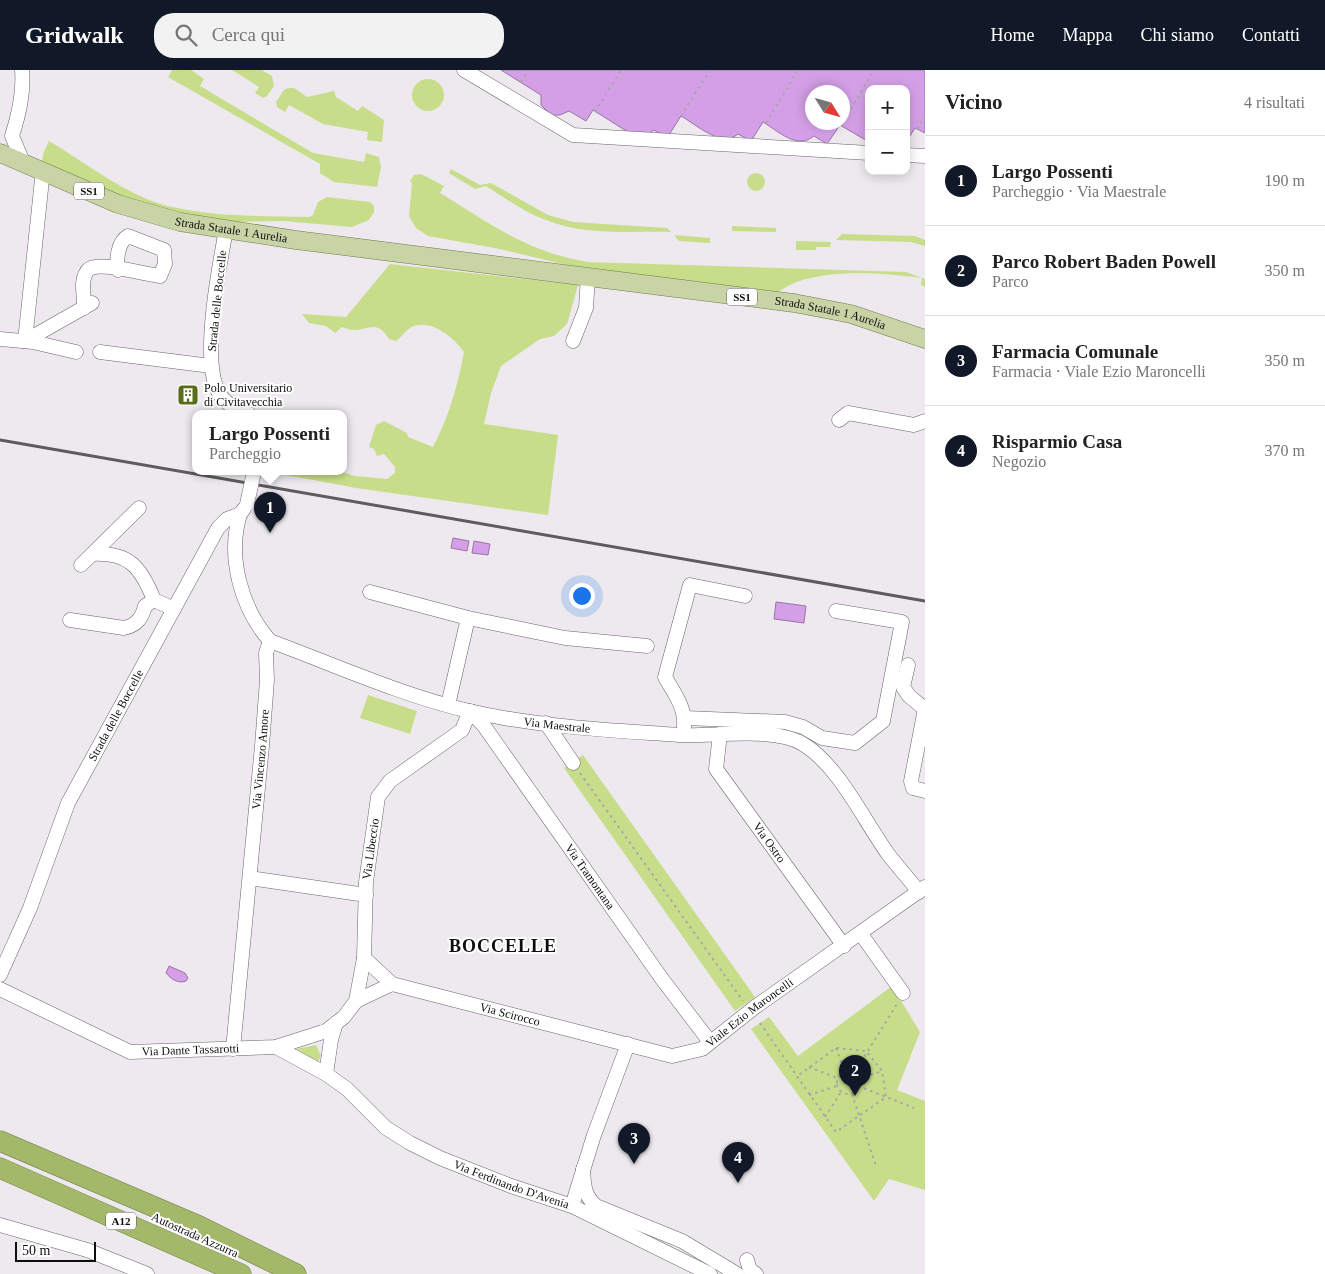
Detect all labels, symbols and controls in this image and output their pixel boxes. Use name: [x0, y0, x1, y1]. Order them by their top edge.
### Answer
search box: [154, 13, 504, 58]
icon: search: [172, 21, 200, 49]
text: Gridwalk: [25, 22, 124, 48]
text: Cerca qui: [212, 24, 285, 45]
text: Home: [991, 25, 1035, 45]
text: Mappa: [1063, 25, 1112, 45]
text: Chi siamo: [1140, 25, 1214, 45]
text: Contatti: [1242, 25, 1300, 45]
north arrow: [805, 85, 850, 130]
map controls: [865, 85, 910, 175]
button: +: [865, 85, 910, 130]
text: Vicino: [945, 90, 1003, 114]
text: 4 risultati: [1244, 94, 1305, 111]
button: −: [865, 130, 910, 175]
text: Largo Possenti: [992, 161, 1113, 182]
text: 1: [957, 172, 965, 189]
text: 190 m: [1265, 172, 1305, 189]
road number: SS1: [74, 182, 104, 200]
text: Parcheggio · Via Maestrale: [992, 183, 1166, 200]
street label: Strada Statale 1 Aurelia: [173, 214, 289, 246]
street label: Strada delle Boccelle: [205, 250, 229, 352]
text: Parco Robert Baden Powell: [992, 251, 1216, 272]
text: 2: [957, 262, 965, 279]
text: 350 m: [1265, 262, 1305, 279]
text: Parco: [992, 273, 1028, 290]
road number: SS1: [727, 288, 757, 306]
street label: Strada Statale 1 Aurelia: [774, 294, 888, 332]
text: Farmacia Comunale: [992, 341, 1158, 362]
text: 3: [957, 352, 965, 369]
text: 350 m: [1265, 352, 1305, 369]
text: Farmacia · Viale Ezio Maroncelli: [992, 363, 1206, 380]
place label: Polo Universitario di Civitavecchia: [204, 381, 292, 409]
building icon: Polo Universitario di Civitavecchia: [176, 383, 200, 407]
popup: [192, 410, 347, 475]
text: Largo Possenti: [209, 423, 330, 444]
text: Risparmio Casa: [992, 431, 1122, 452]
text: 4: [957, 442, 965, 459]
text: 370 m: [1265, 442, 1305, 459]
text: Parcheggio: [209, 445, 281, 462]
text: Negozio: [992, 453, 1046, 470]
pin: 1: [254, 492, 286, 533]
your location: [569, 583, 595, 609]
street label: Strada delle Boccelle: [85, 667, 146, 763]
street label: Via Vincenzo Amore: [249, 709, 272, 810]
street label: Via Maestrale: [523, 714, 591, 736]
street label: Via Libeccio: [359, 817, 382, 880]
street label: Via Ostro: [750, 820, 788, 865]
street label: Via Tramontana: [562, 841, 618, 913]
district label: BOCCELLE: [449, 936, 557, 956]
street label: Viale Ezio Maroncelli: [703, 975, 797, 1050]
street label: Via Scirocco: [478, 1000, 542, 1029]
street label: Via Dante Tassarotti: [141, 1041, 240, 1059]
pin: 2: [839, 1055, 871, 1096]
pin: 3: [618, 1123, 650, 1164]
pin: 4: [722, 1142, 754, 1183]
street label: Via Ferdinando D'Avenia: [452, 1157, 572, 1212]
street label: Autostrada Azzurra: [149, 1210, 241, 1261]
road number: A12: [106, 1212, 136, 1230]
scale bar: [15, 1239, 96, 1262]
text: 50 m: [22, 1243, 50, 1258]

